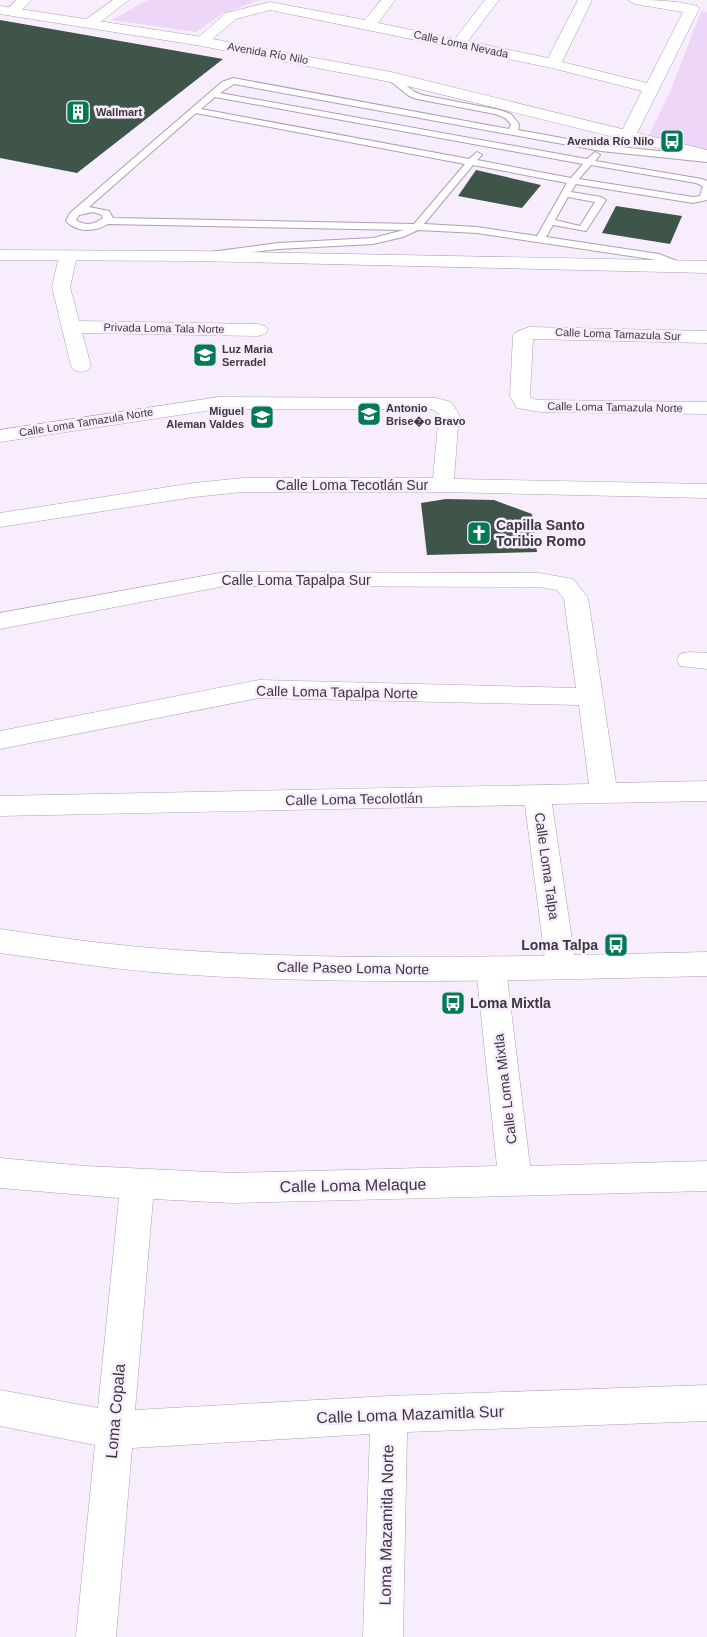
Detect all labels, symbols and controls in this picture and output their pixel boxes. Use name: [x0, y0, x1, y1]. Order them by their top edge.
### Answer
street label: Calle Loma Nevada: [412, 28, 510, 60]
street label: Avenida Río Nilo: [227, 40, 309, 66]
building icon: Wallmart: [65, 99, 91, 125]
place label: Wallmart: [96, 106, 142, 118]
bus stop icon: Avenida Río Nilo: [659, 128, 685, 154]
place label: Avenida Río Nilo: [567, 135, 654, 147]
street label: Privada Loma Tala Norte: [103, 321, 225, 335]
street label: Calle Loma Tamazula Sur: [555, 326, 681, 342]
school or university icon: Luz Maria Serradel: [192, 342, 218, 368]
place label: Luz Maria Serradel: [222, 343, 274, 368]
street label: Calle Loma Tamazula Norte: [547, 400, 683, 414]
school or university icon: Antonio Brise�o Bravo: [356, 401, 382, 427]
place label: Antonio Brise�o Bravo: [386, 402, 466, 428]
school or university icon: Miguel Aleman Valdes: [249, 404, 275, 430]
street label: Calle Loma Tamazula Norte: [18, 405, 154, 439]
place label: Miguel Aleman Valdes: [166, 405, 244, 430]
street label: Calle Loma Tecotlán Sur: [276, 477, 428, 493]
place label: Capilla Santo Toribio Romo: [496, 517, 586, 549]
church icon: Capilla Santo Toribio Romo: [466, 520, 492, 546]
street label: Calle Loma Tapalpa Sur: [221, 572, 371, 588]
street label: Calle Loma Tapalpa Norte: [256, 683, 418, 701]
street label: Calle Loma Tecolotlán: [285, 790, 423, 808]
street label: Calle Loma Talpa: [532, 811, 562, 921]
bus stop icon: Loma Talpa: [603, 932, 629, 958]
place label: Loma Talpa: [521, 937, 598, 953]
street label: Calle Paseo Loma Norte: [277, 959, 430, 977]
bus stop icon: Loma Mixtla: [440, 990, 466, 1016]
place label: Loma Mixtla: [470, 995, 551, 1011]
street label: Calle Loma Mixtla: [490, 1033, 520, 1145]
street label: Calle Loma Melaque: [279, 1176, 427, 1195]
street label: Loma Copala: [103, 1363, 128, 1459]
street label: Calle Loma Mazamitla Sur: [316, 1403, 505, 1426]
street label: Loma Mazamitla Norte: [377, 1444, 396, 1606]

